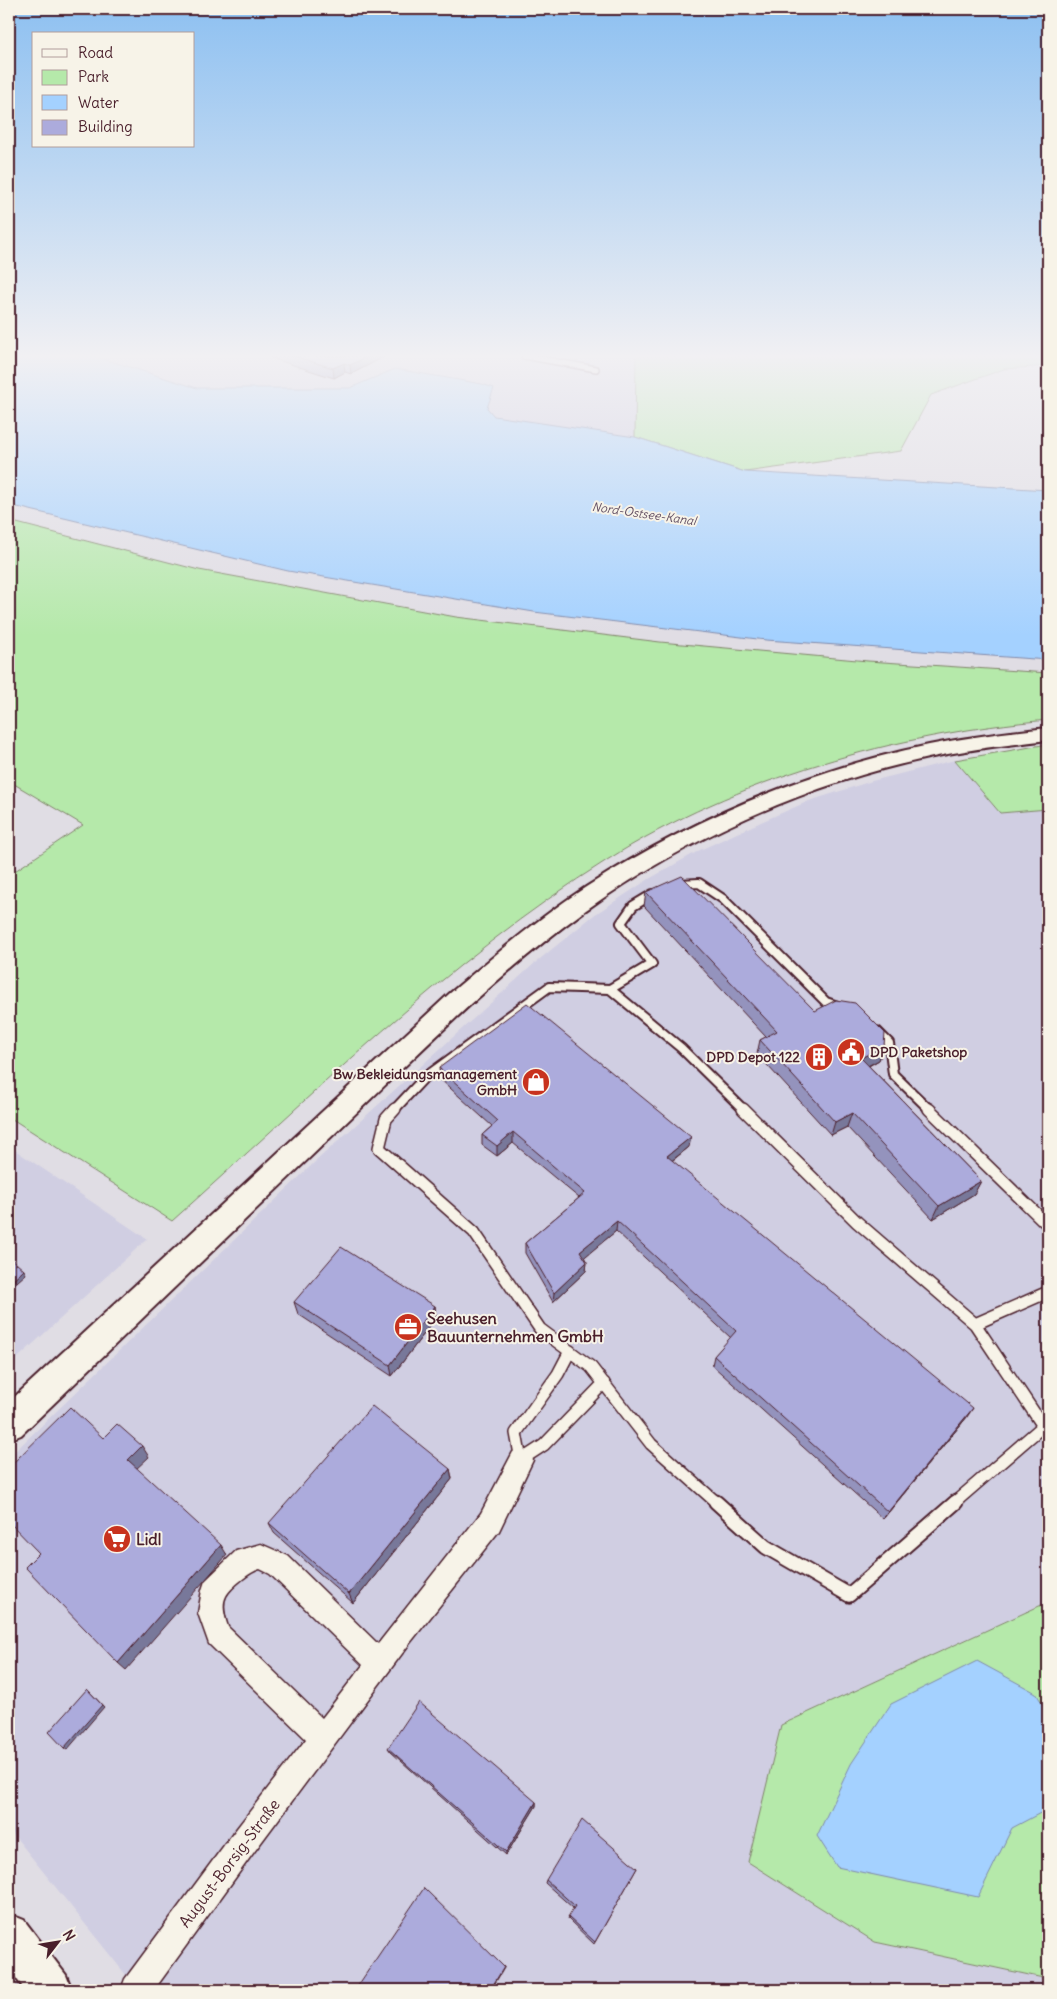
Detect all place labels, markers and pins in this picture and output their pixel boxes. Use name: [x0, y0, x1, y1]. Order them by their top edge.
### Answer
public building icon: DPD Paketshop: [836, 1037, 866, 1067]
building icon: DPD Depot 122: [804, 1042, 834, 1072]
place label: DPD Paketshop: [870, 1043, 967, 1061]
place label: DPD Depot 122: [706, 1048, 800, 1066]
place label: Bw Bekleidungsmanagement GmbH: [333, 1065, 517, 1099]
shop icon: Bw Bekleidungsmanagement GmbH: [521, 1067, 551, 1097]
place label: Seehusen Bauunternehmen GmbH: [427, 1308, 604, 1346]
office icon: Seehusen Bauunternehmen GmbH: [393, 1312, 423, 1342]
supermarket icon: Lidl: [102, 1524, 132, 1554]
place label: Lidl: [136, 1529, 161, 1549]

